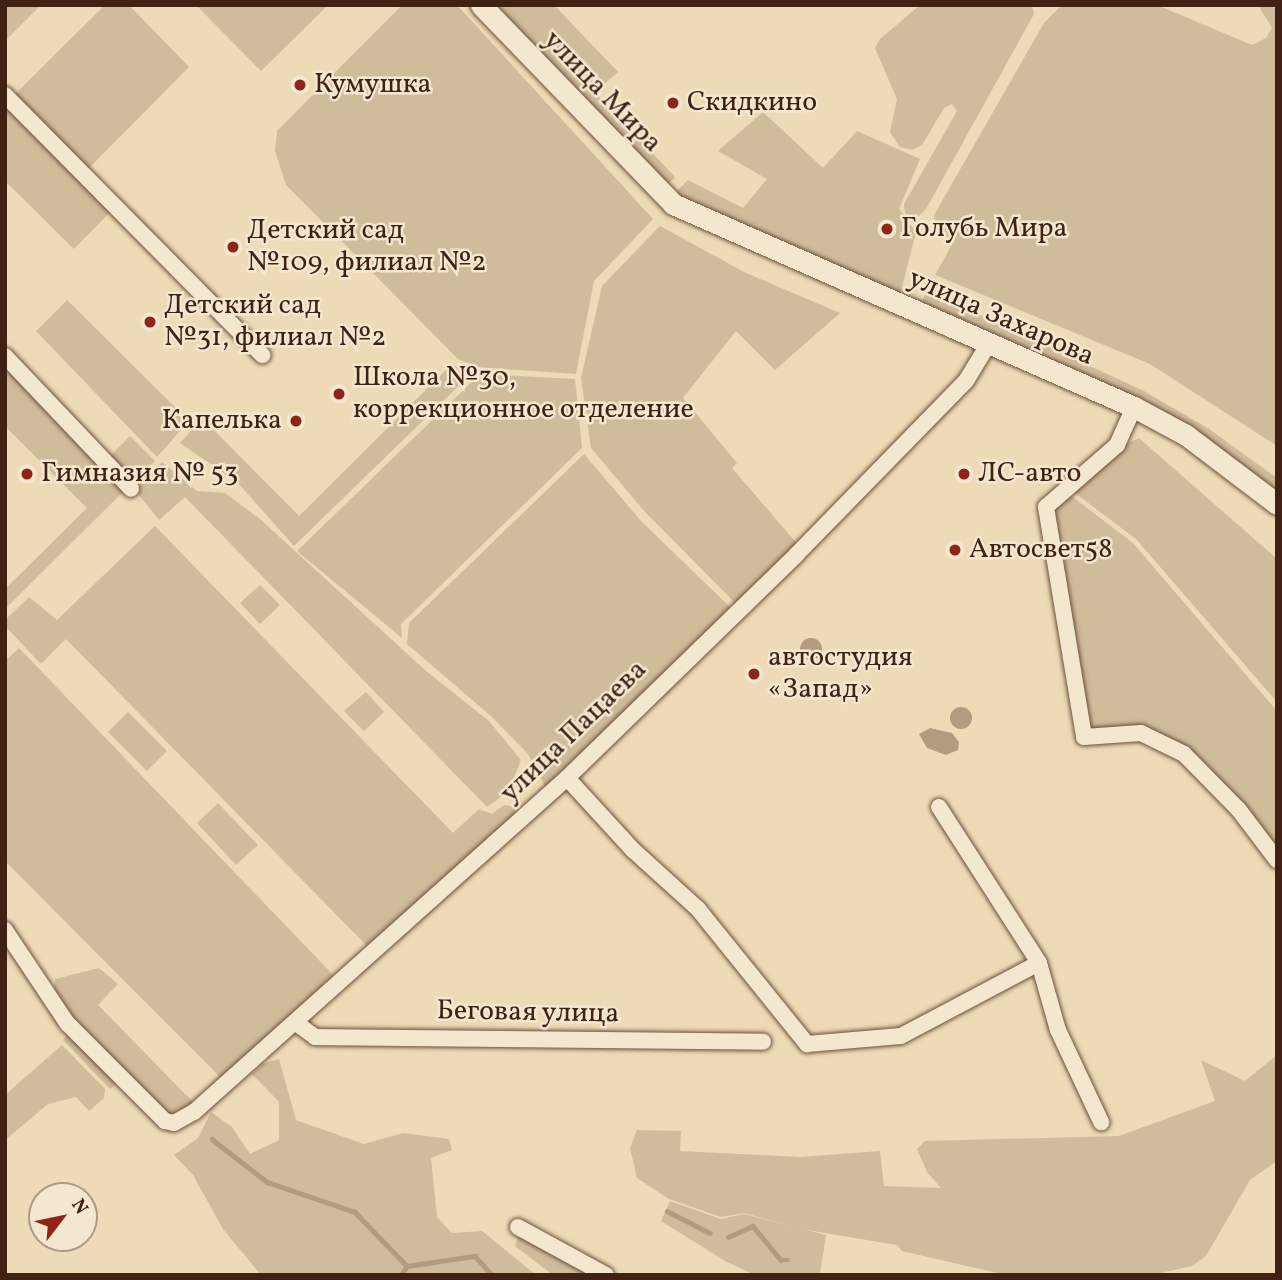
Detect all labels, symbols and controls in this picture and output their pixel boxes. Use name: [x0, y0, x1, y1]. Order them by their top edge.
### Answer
street label: улица Мира: [536, 24, 668, 160]
place label: Кумушка: [314, 68, 432, 102]
marker: Кумушка: [292, 77, 308, 93]
place label: Скидкино: [687, 86, 817, 120]
marker: Скидкино: [665, 95, 681, 111]
place label: Голубь Мира: [901, 212, 1067, 246]
place label: Детский сад №109, филиал №2: [247, 214, 487, 280]
marker: Голубь Мира: [879, 221, 895, 237]
marker: Детский сад №109, филиал №2: [225, 239, 241, 255]
street label: улица Захарова: [903, 262, 1099, 374]
place label: Детский сад №31, филиал №2: [164, 289, 386, 355]
marker: Детский сад №31, филиал №2: [142, 314, 158, 330]
place label: Школа №30, коррекционное отделение: [353, 361, 694, 427]
marker: Школа №30, коррекционное отделение: [331, 386, 347, 402]
place label: Капелька: [162, 404, 282, 438]
marker: Капелька: [288, 413, 304, 429]
place label: Гимназия № 53: [41, 457, 238, 491]
place label: ЛС-авто: [978, 457, 1081, 491]
marker: Гимназия № 53: [19, 466, 35, 482]
marker: ЛС-авто: [956, 466, 972, 482]
place label: Автосвет58: [969, 533, 1112, 567]
marker: Автосвет58: [947, 542, 963, 558]
place label: автостудия «Запад»: [768, 641, 913, 707]
street label: улица Пацаева: [494, 654, 654, 810]
marker: автостудия «Запад»: [746, 666, 762, 682]
street label: Беговая улица: [436, 995, 620, 1031]
north arrow: [28, 1182, 98, 1252]
text: N: [64, 1194, 94, 1220]

